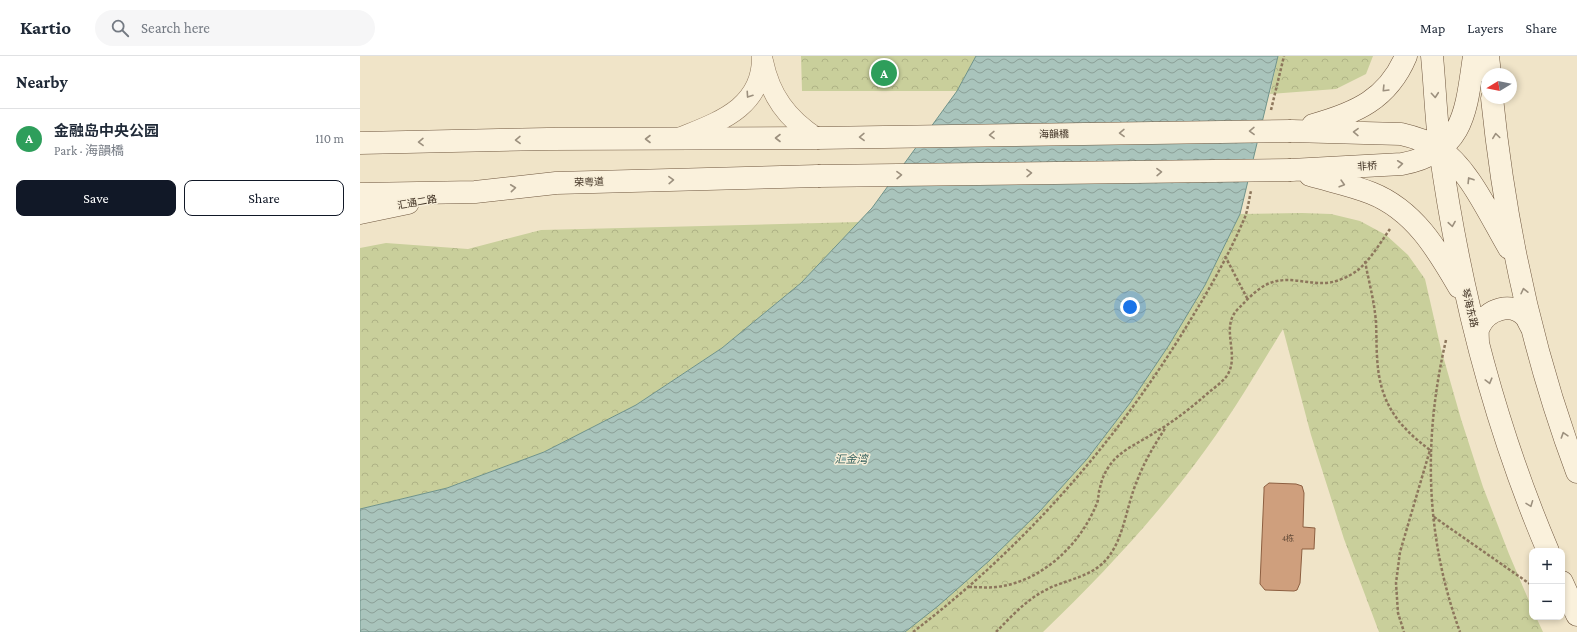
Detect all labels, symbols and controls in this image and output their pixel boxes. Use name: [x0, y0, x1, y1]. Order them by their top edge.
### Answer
search box: [95, 10, 375, 46]
text: Kartio: [20, 17, 71, 38]
icon: search: [109, 17, 131, 39]
text: Search here: [141, 20, 210, 36]
text: Map: [1420, 20, 1445, 36]
text: Layers: [1467, 20, 1504, 36]
text: Share: [1526, 20, 1557, 36]
pin: A: [871, 58, 897, 88]
north arrow: [1481, 68, 1517, 104]
text: Nearby: [16, 73, 68, 92]
one-way arrow: [1383, 84, 1390, 91]
one-way arrow: [746, 91, 754, 98]
one-way arrow: [1431, 92, 1440, 98]
text: 金融岛中央公园: [54, 123, 159, 139]
one-way arrow: [1249, 127, 1255, 135]
street label: 海韻橋: [1039, 128, 1069, 140]
one-way arrow: [1353, 128, 1359, 137]
one-way arrow: [1119, 129, 1125, 137]
text: A: [25, 131, 33, 146]
text: 110 m: [315, 131, 344, 146]
one-way arrow: [989, 131, 995, 139]
one-way arrow: [859, 133, 865, 141]
one-way arrow: [1492, 133, 1501, 139]
one-way arrow: [775, 134, 781, 142]
one-way arrow: [645, 135, 651, 143]
one-way arrow: [515, 136, 521, 144]
one-way arrow: [418, 138, 424, 146]
text: Park · 海韻橋: [54, 143, 124, 158]
street label: 非桥: [1357, 160, 1377, 172]
one-way arrow: [1397, 160, 1403, 169]
one-way arrow: [1156, 167, 1162, 176]
one-way arrow: [1026, 169, 1032, 177]
one-way arrow: [896, 171, 902, 179]
street label: 荣粤道: [574, 176, 604, 188]
one-way arrow: [668, 176, 674, 185]
one-way arrow: [1467, 177, 1475, 184]
one-way arrow: [1338, 179, 1345, 188]
button: Save: [16, 180, 176, 216]
button: Share: [184, 180, 344, 216]
one-way arrow: [510, 184, 516, 193]
street label: 汇通二路: [396, 193, 438, 211]
one-way arrow: [1447, 221, 1456, 227]
street label: 琴海东路: [1460, 287, 1480, 329]
one-way arrow: [1520, 288, 1528, 295]
your location: [1120, 297, 1140, 317]
one-way arrow: [1484, 377, 1493, 384]
one-way arrow: [1560, 432, 1569, 439]
water label: 汇金湾: [835, 453, 869, 465]
one-way arrow: [1525, 500, 1533, 507]
house number: 4栋: [1282, 533, 1294, 543]
map controls: [1529, 548, 1565, 620]
button: +: [1529, 548, 1565, 584]
button: −: [1529, 584, 1565, 620]

